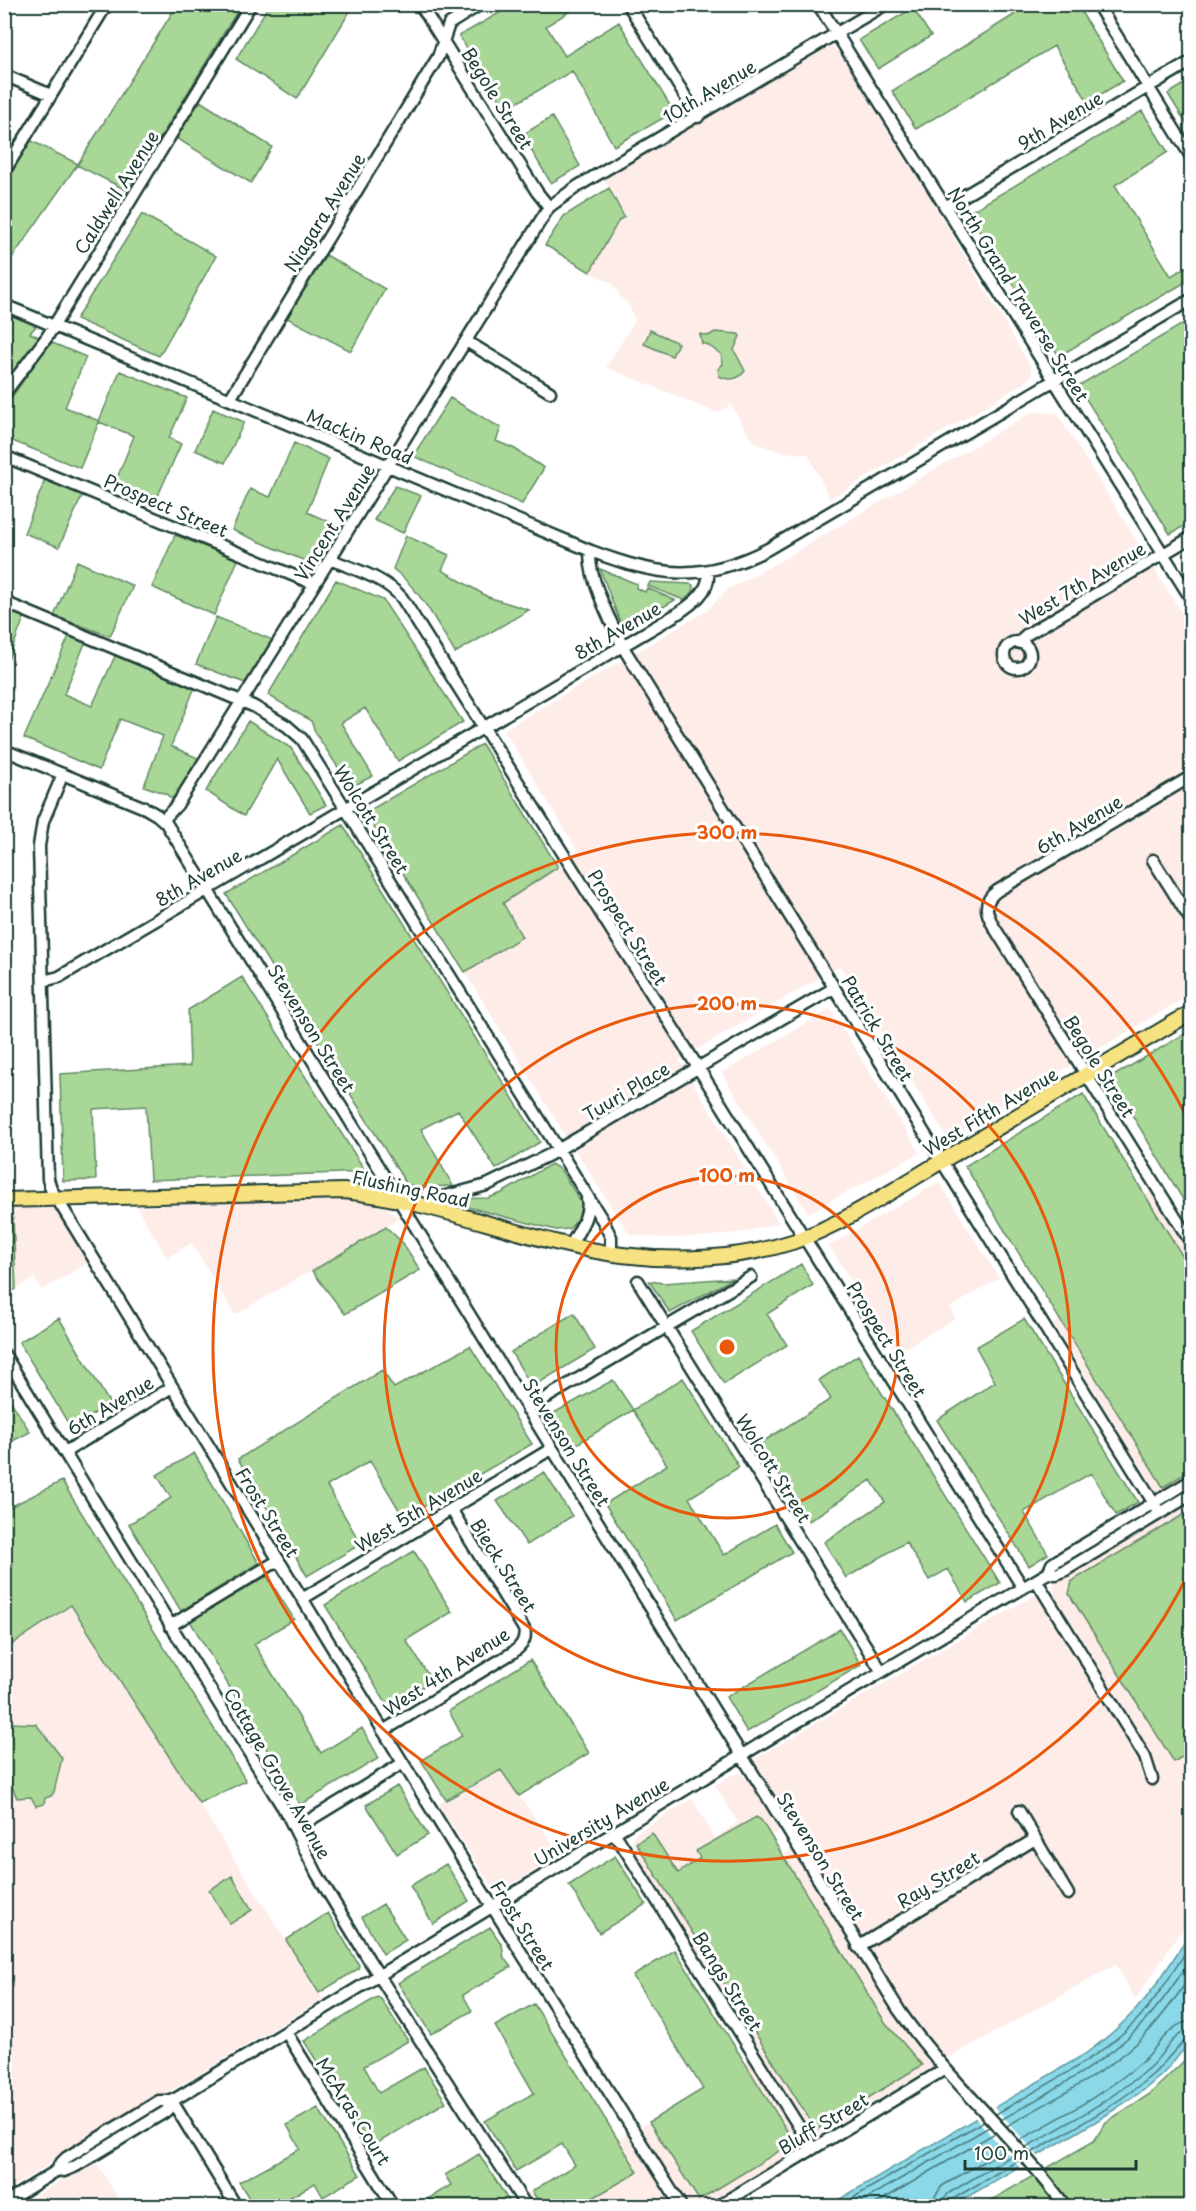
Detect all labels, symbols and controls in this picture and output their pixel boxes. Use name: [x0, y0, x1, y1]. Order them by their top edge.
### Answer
street label: Begole Street: [456, 42, 540, 154]
street label: 10th Avenue: [657, 52, 761, 129]
street label: 9th Avenue: [1012, 84, 1108, 156]
street label: Caldwell Avenue: [67, 125, 165, 259]
street label: Niagara Avenue: [277, 147, 371, 277]
street label: North Grand Traverse Street: [942, 181, 1096, 407]
street label: Mackin Road: [303, 401, 417, 471]
street label: Vincent Avenue: [287, 458, 381, 586]
street label: Prospect Street: [100, 467, 232, 543]
street label: West 7th Avenue: [1013, 534, 1151, 632]
street label: 8th Avenue: [569, 594, 666, 666]
street label: Wolcott Street: [328, 759, 416, 879]
street label: 6th Avenue: [1031, 787, 1127, 860]
text: 300 m: [697, 818, 757, 845]
street label: 8th Avenue: [150, 841, 247, 913]
street label: Prospect Street: [581, 864, 675, 990]
street label: Stevenson Street: [262, 959, 362, 1097]
street label: Patrick Street: [836, 970, 920, 1086]
text: 200 m: [697, 989, 757, 1016]
street label: Begole Street: [1058, 1010, 1142, 1122]
street label: Tuuri Place: [577, 1054, 675, 1128]
street label: West Fifth Avenue: [917, 1060, 1063, 1162]
text: 100 m: [699, 1161, 755, 1188]
street label: Flushing Road: [350, 1162, 472, 1214]
street label: Prospect Street: [840, 1276, 934, 1402]
centre of rings: [717, 1337, 737, 1357]
street label: 6th Avenue: [62, 1368, 158, 1441]
street label: Stevenson Street: [517, 1373, 617, 1511]
street label: Wolcott Street: [730, 1408, 818, 1528]
street label: West 5th Avenue: [349, 1461, 487, 1559]
street label: Frost Street: [230, 1462, 306, 1562]
street label: Bieck Street: [464, 1513, 544, 1617]
street label: West 4th Avenue: [378, 1620, 515, 1722]
street label: Cottage Grove Avenue: [218, 1682, 338, 1864]
street label: University Avenue: [528, 1770, 674, 1872]
street label: Stevenson Street: [771, 1787, 871, 1925]
street label: Ray Street: [892, 1844, 984, 1914]
street label: Frost Street: [485, 1875, 561, 1975]
street label: Bangs Street: [687, 1926, 769, 2036]
street label: McAras Court: [310, 2052, 398, 2170]
street label: Bluff Street: [773, 2085, 873, 2161]
scale bar: [965, 2133, 1136, 2171]
text: 100 m: [974, 2139, 1029, 2166]

